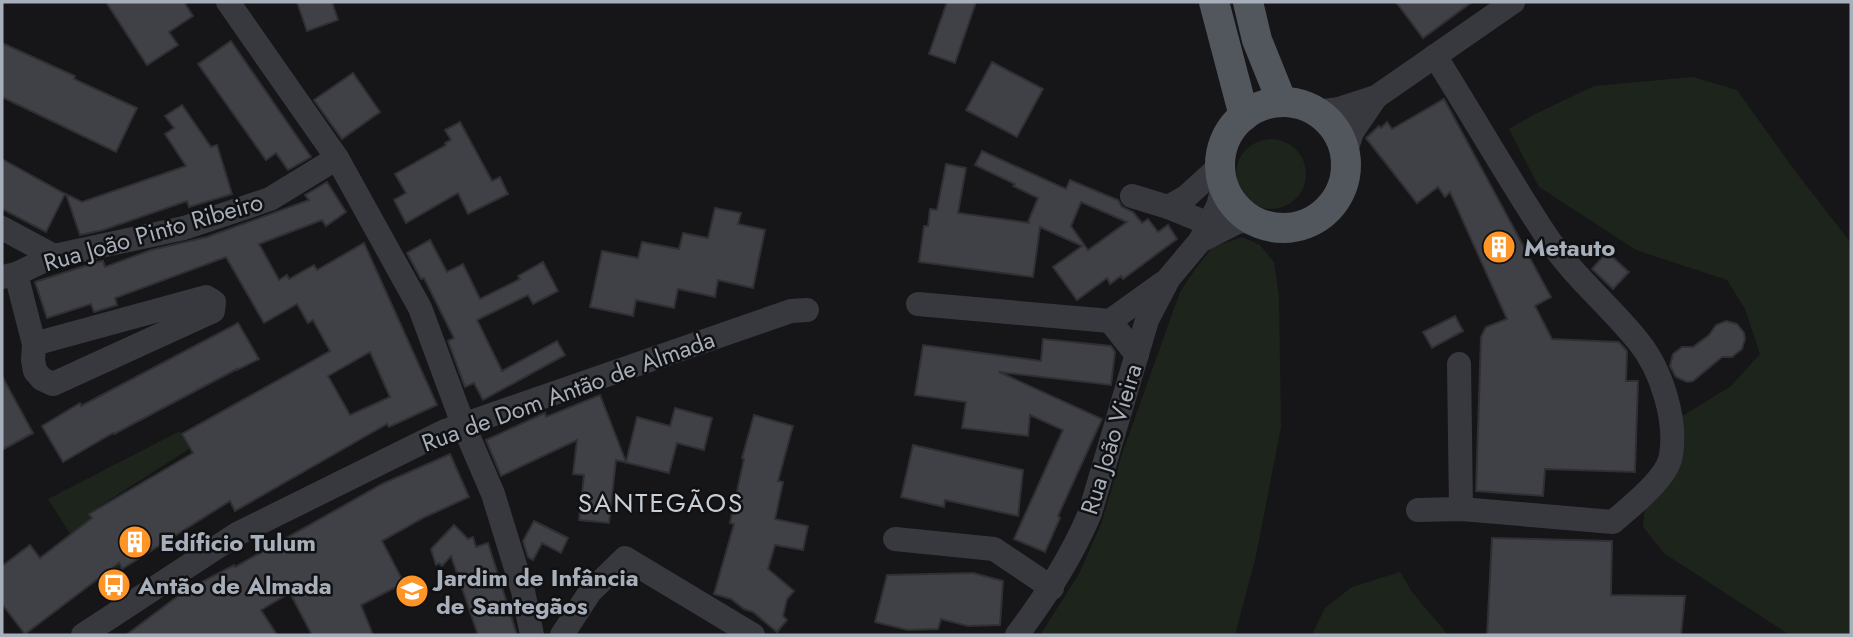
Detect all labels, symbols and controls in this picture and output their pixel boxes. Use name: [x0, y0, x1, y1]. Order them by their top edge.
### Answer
street label: Rua João Pinto Ribeiro: [39, 184, 267, 280]
building icon: Metauto: [1480, 228, 1518, 266]
place label: Metauto: [1524, 230, 1615, 265]
street label: Rua de Dom Antão de Almada: [417, 322, 719, 460]
street label: Rua João Vieira: [1071, 359, 1151, 519]
district label: SANTEGÃOS: [578, 484, 744, 522]
building icon: Edíficio Tulum: [116, 523, 154, 561]
place label: Edíficio Tulum: [160, 525, 316, 560]
place label: Jardim de Infância de Santegãos: [432, 560, 639, 623]
bus stop icon: Antão de Almada: [95, 566, 133, 604]
place label: Antão de Almada: [137, 568, 332, 603]
school or university icon: Jardim de Infância de Santegãos: [393, 572, 431, 610]

